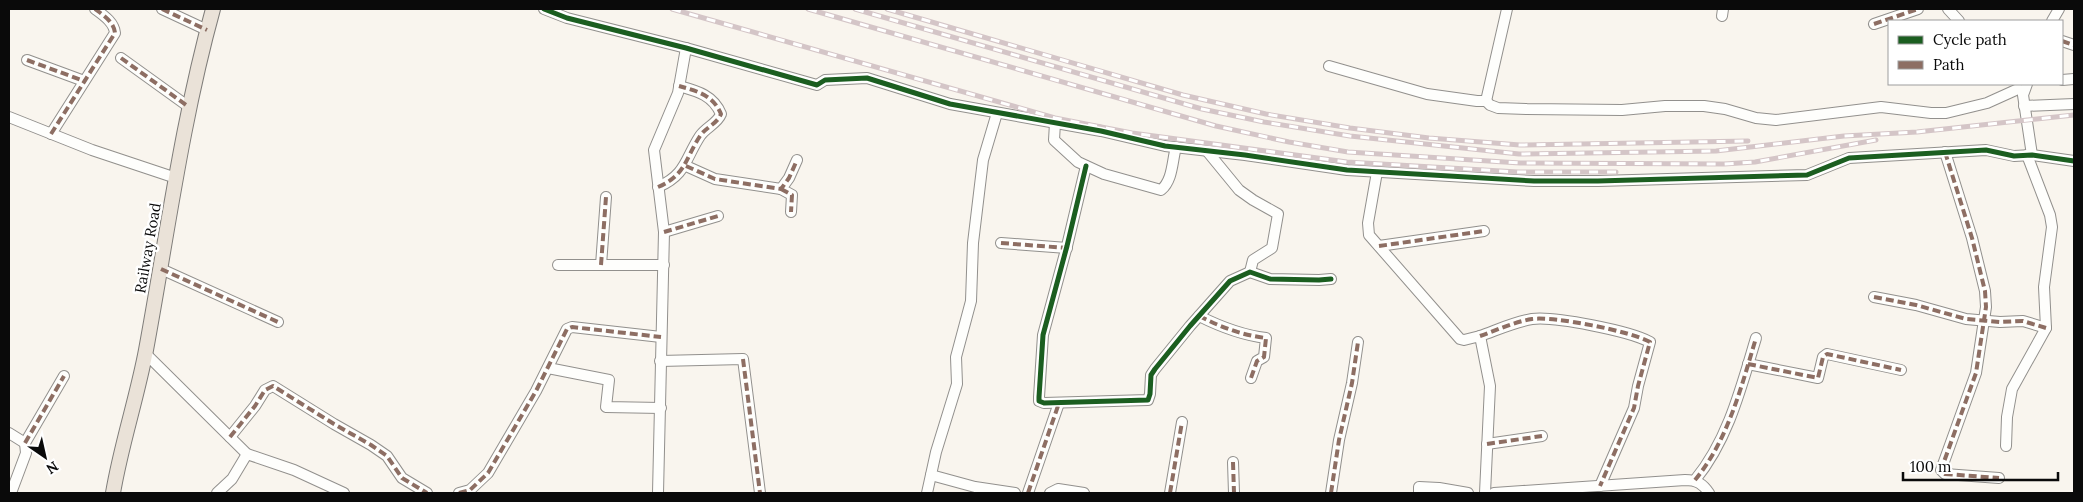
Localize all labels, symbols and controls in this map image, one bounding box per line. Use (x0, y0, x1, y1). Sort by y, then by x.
legend (1888, 20, 2063, 85)
text: Cycle path (1933, 30, 2007, 49)
text: Path (1933, 55, 1964, 74)
street label: Railway Road (130, 201, 165, 295)
north arrow (20, 432, 70, 482)
scale bar (1903, 450, 2058, 482)
text: N (43, 457, 62, 478)
text: 100 m (1910, 457, 1951, 476)

